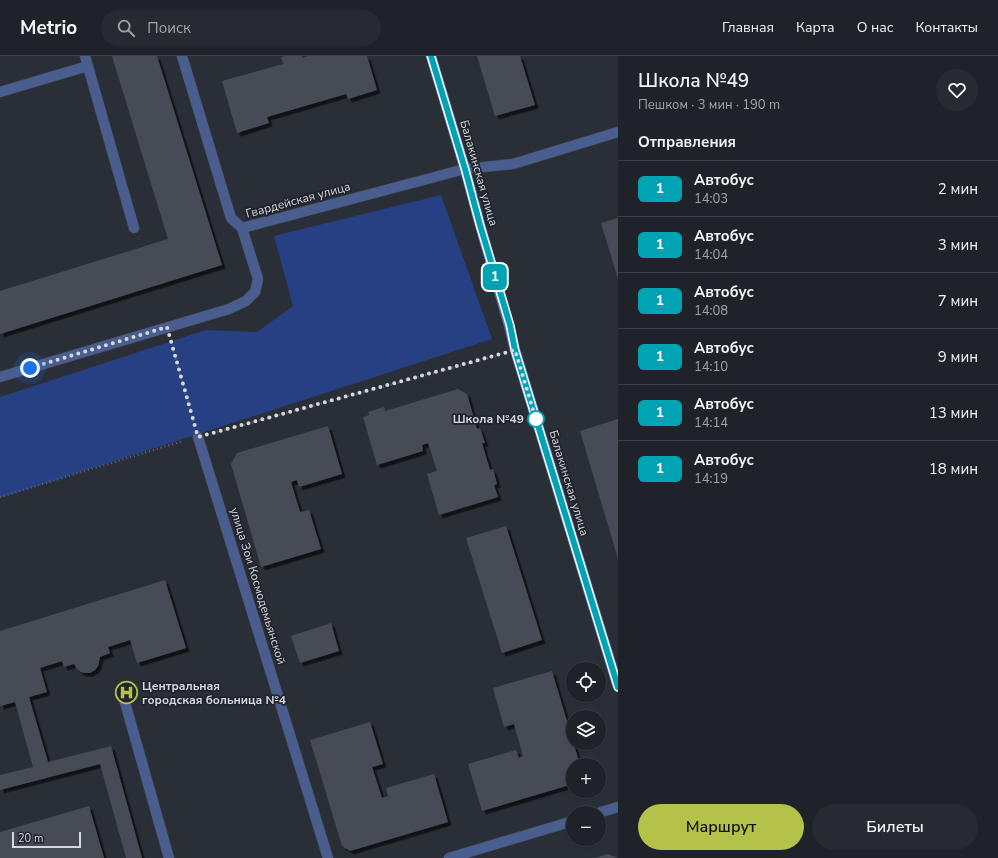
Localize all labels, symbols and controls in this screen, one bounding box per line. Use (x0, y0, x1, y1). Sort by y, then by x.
search box (101, 10, 381, 46)
text: Metrio (20, 15, 77, 41)
icon: search (115, 17, 137, 39)
text: Поиск (147, 18, 191, 38)
text: Главная (722, 18, 774, 37)
text: Карта (796, 18, 835, 37)
text: О нас (857, 18, 893, 37)
text: Контакты (915, 18, 978, 37)
text: Школа №49 (638, 68, 749, 94)
button: heart (936, 69, 978, 111)
text: Пешком · 3 мин · 190 m (638, 96, 780, 114)
street label: Балакинская улица (456, 118, 502, 228)
text: Отправления (638, 132, 736, 152)
text: Автобус (694, 170, 754, 190)
street label: Гвардейская улица (244, 178, 352, 222)
text: 1 (656, 179, 664, 198)
text: 2 мин (938, 179, 978, 199)
text: 14:03 (694, 190, 728, 208)
text: Автобус (694, 226, 754, 246)
text: 1 (656, 235, 664, 254)
text: 3 мин (938, 235, 978, 255)
text: 14:04 (694, 246, 728, 264)
line badge: 1 (482, 264, 508, 290)
text: 1 (491, 267, 499, 286)
text: Автобус (694, 282, 754, 302)
text: 1 (656, 291, 664, 310)
text: 7 мин (938, 291, 978, 311)
text: 14:08 (694, 302, 728, 320)
text: Автобус (694, 338, 754, 358)
text: 1 (656, 347, 664, 366)
text: 9 мин (938, 347, 978, 367)
your location (20, 358, 40, 378)
text: 14:10 (694, 358, 728, 376)
text: Автобус (694, 394, 754, 414)
text: 1 (656, 403, 664, 422)
text: 13 мин (929, 403, 978, 423)
marker: Школа №49 (527, 410, 545, 428)
place label: Школа №49 (453, 411, 524, 427)
text: 14:14 (694, 414, 728, 432)
street label: Балакинская улица (545, 428, 593, 538)
text: Автобус (694, 450, 754, 470)
text: 1 (656, 459, 664, 478)
text: 18 мин (929, 459, 978, 479)
text: 14:19 (694, 470, 728, 488)
street label: улица Зои Космодемьянской (226, 506, 290, 666)
map controls (566, 662, 606, 846)
button: locate (566, 662, 606, 702)
place label: Центральная городская больница №4 (142, 678, 286, 708)
hospital icon: Центральная городская больница №4 (113, 680, 139, 706)
button: layers (566, 710, 606, 750)
button: + (566, 758, 606, 798)
button: Маршрут (638, 804, 804, 850)
button: Билеты (812, 804, 978, 850)
button: − (566, 806, 606, 846)
scale bar (12, 830, 81, 849)
text: 20 m (18, 831, 43, 846)

